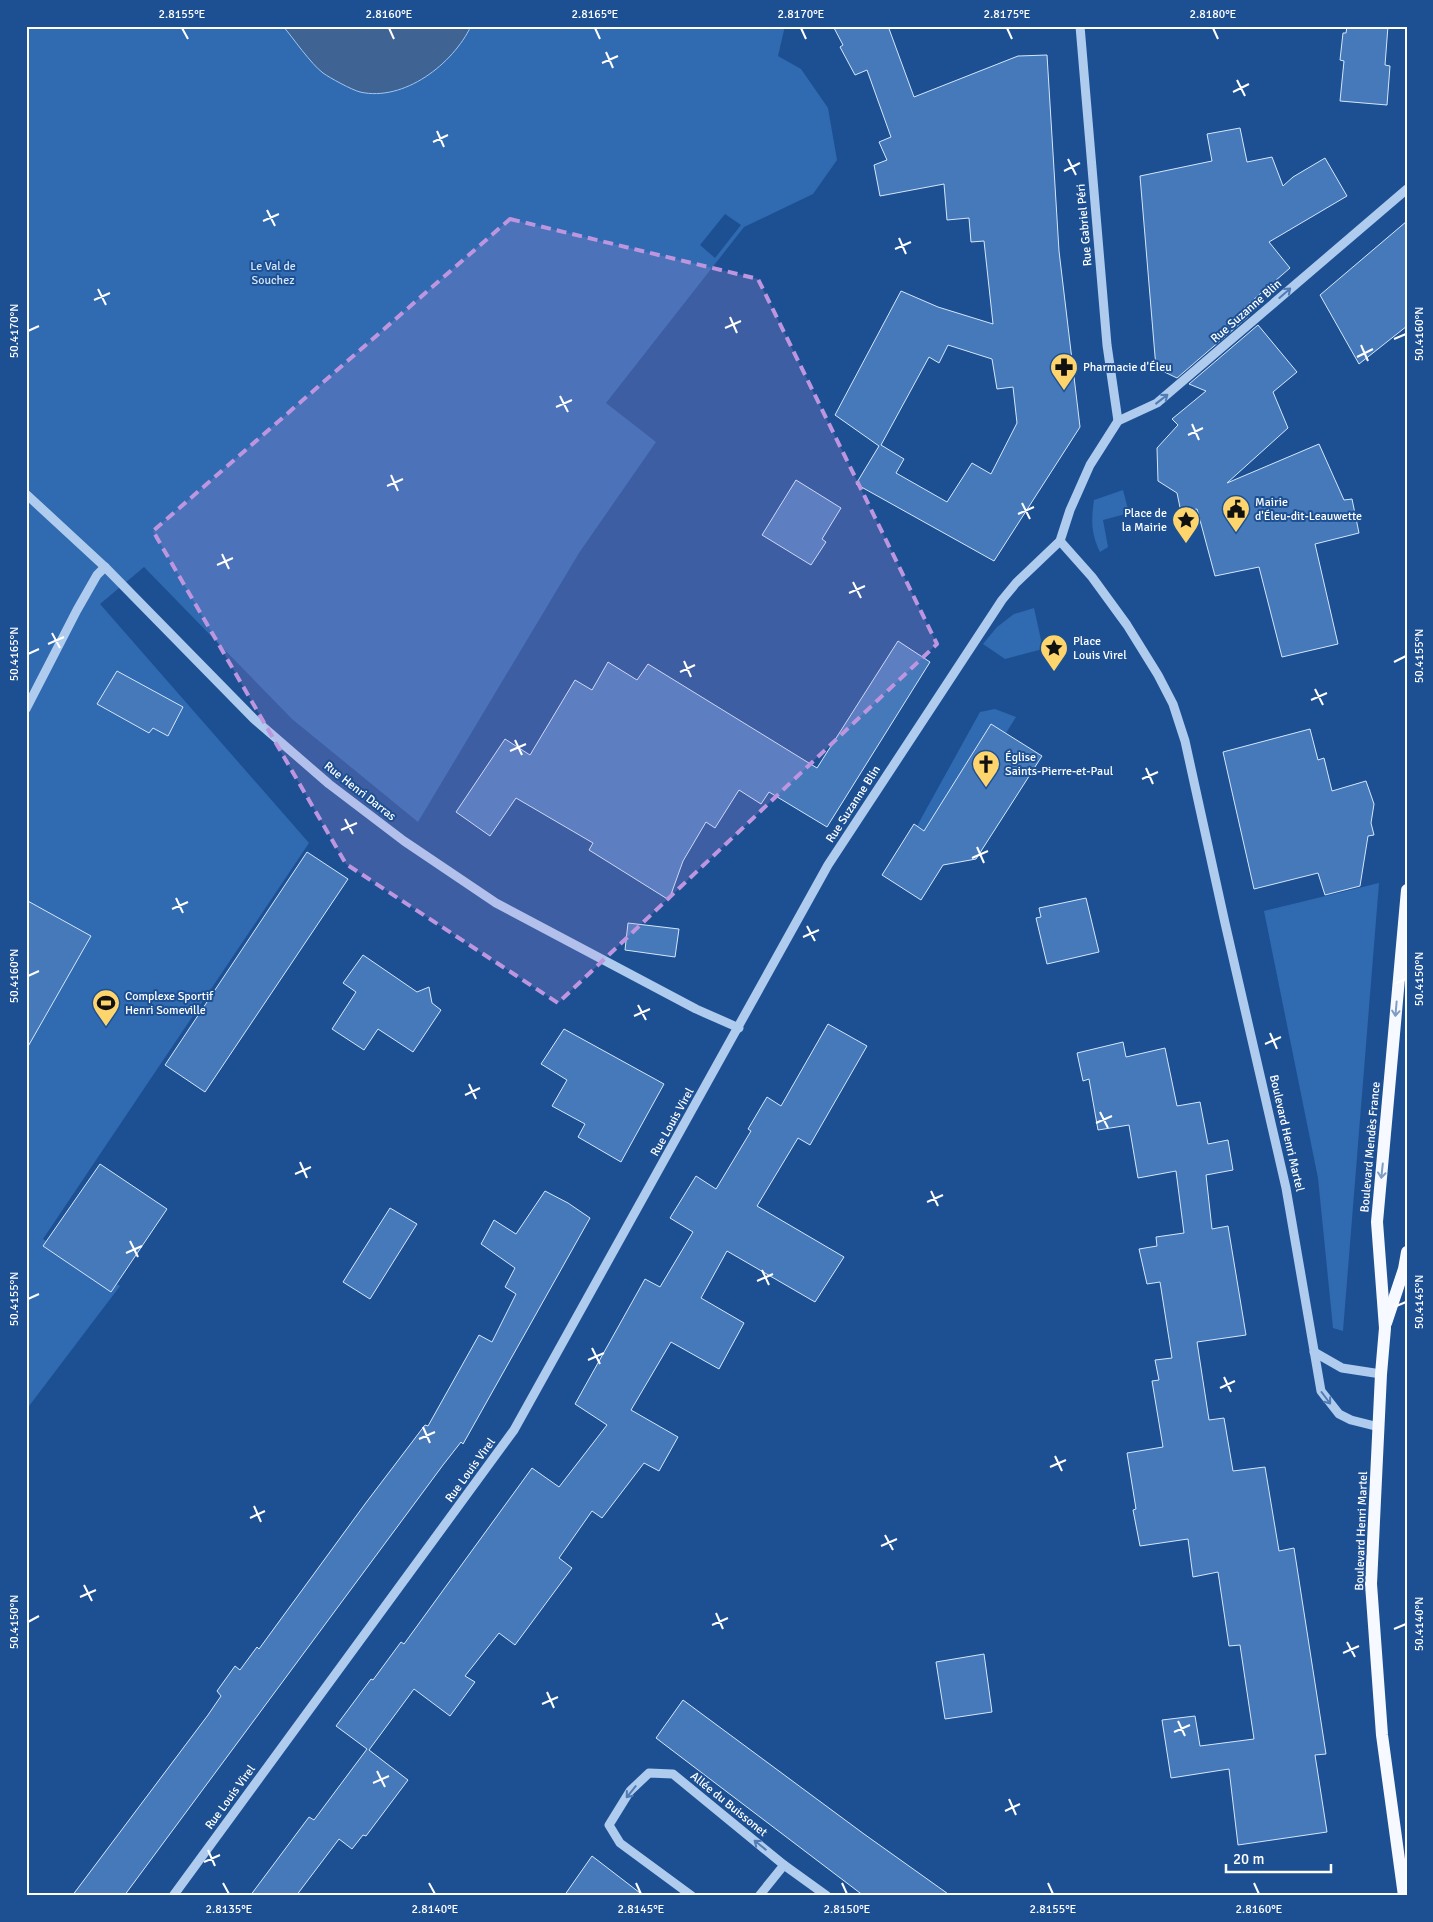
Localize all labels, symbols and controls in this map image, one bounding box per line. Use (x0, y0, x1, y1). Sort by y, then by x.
text: 2.8155°E (159, 7, 206, 22)
text: 2.8160°E (366, 7, 413, 22)
text: 2.8165°E (572, 7, 619, 22)
text: 2.8170°E (778, 7, 825, 22)
text: 2.8175°E (984, 7, 1031, 22)
text: 2.8180°E (1190, 7, 1237, 22)
street label: Rue Gabriel Péri (1073, 183, 1096, 267)
park label: Le Val de Souchez (250, 259, 296, 288)
street label: Rue Suzanne Blin (1208, 277, 1285, 346)
one-way arrow (1279, 288, 1292, 299)
text: 50.4170°N (7, 304, 22, 358)
text: 50.4160°N (1412, 307, 1427, 361)
pharmacy icon: Pharmacie d'Éleu (1049, 352, 1079, 391)
place label: Pharmacie d'Éleu (1083, 360, 1172, 375)
one-way arrow (1155, 393, 1168, 404)
public building icon: Mairie d'Éleu-dit-Leauwette (1221, 494, 1251, 533)
place label: Mairie d'Éleu-dit-Leauwette (1255, 495, 1362, 524)
place icon: Place de la Mairie (1171, 505, 1201, 544)
place label: Place de la Mairie (1122, 506, 1167, 535)
text: 50.4165°N (7, 627, 22, 681)
text: 50.4155°N (1412, 629, 1427, 683)
place icon: Place Louis Virel (1039, 633, 1069, 672)
place label: Place Louis Virel (1073, 634, 1127, 663)
church icon: Église Saints-Pierre-et-Paul (971, 749, 1001, 788)
place label: Église Saints-Pierre-et-Paul (1005, 750, 1114, 779)
street label: Rue Henri Darras (321, 759, 399, 824)
street label: Rue Suzanne Blin (823, 763, 884, 846)
text: 50.4160°N (7, 949, 22, 1003)
text: 50.4150°N (1412, 952, 1427, 1006)
sports icon: Complexe Sportif Henri Someville (91, 988, 121, 1027)
place label: Complexe Sportif Henri Someville (125, 989, 214, 1018)
one-way arrow (1392, 1000, 1401, 1016)
street label: Boulevard Henri Martel (1266, 1073, 1307, 1193)
street label: Boulevard Mendès France (1357, 1081, 1384, 1213)
street label: Rue Louis Virel (647, 1085, 698, 1159)
one-way arrow (1377, 1162, 1387, 1178)
text: 50.4155°N (7, 1272, 22, 1326)
text: 50.4145°N (1412, 1275, 1427, 1329)
one-way arrow (1321, 1391, 1332, 1404)
street label: Rue Louis Virel (442, 1435, 499, 1505)
street label: Boulevard Henri Martel (1352, 1471, 1371, 1591)
text: 50.4150°N (7, 1595, 22, 1649)
text: 50.4140°N (1412, 1597, 1427, 1651)
street label: Rue Louis Virel (202, 1762, 259, 1832)
street label: Allée du Buissonet (687, 1769, 770, 1840)
one-way arrow (625, 1785, 636, 1798)
one-way arrow (754, 1839, 767, 1850)
scale bar (1226, 1842, 1330, 1874)
text: 20 m (1233, 1850, 1264, 1868)
text: 2.8135°E (206, 1902, 253, 1917)
text: 2.8140°E (412, 1902, 459, 1917)
text: 2.8145°E (618, 1902, 665, 1917)
text: 2.8150°E (824, 1902, 871, 1917)
text: 2.8155°E (1030, 1902, 1077, 1917)
text: 2.8160°E (1236, 1902, 1283, 1917)

